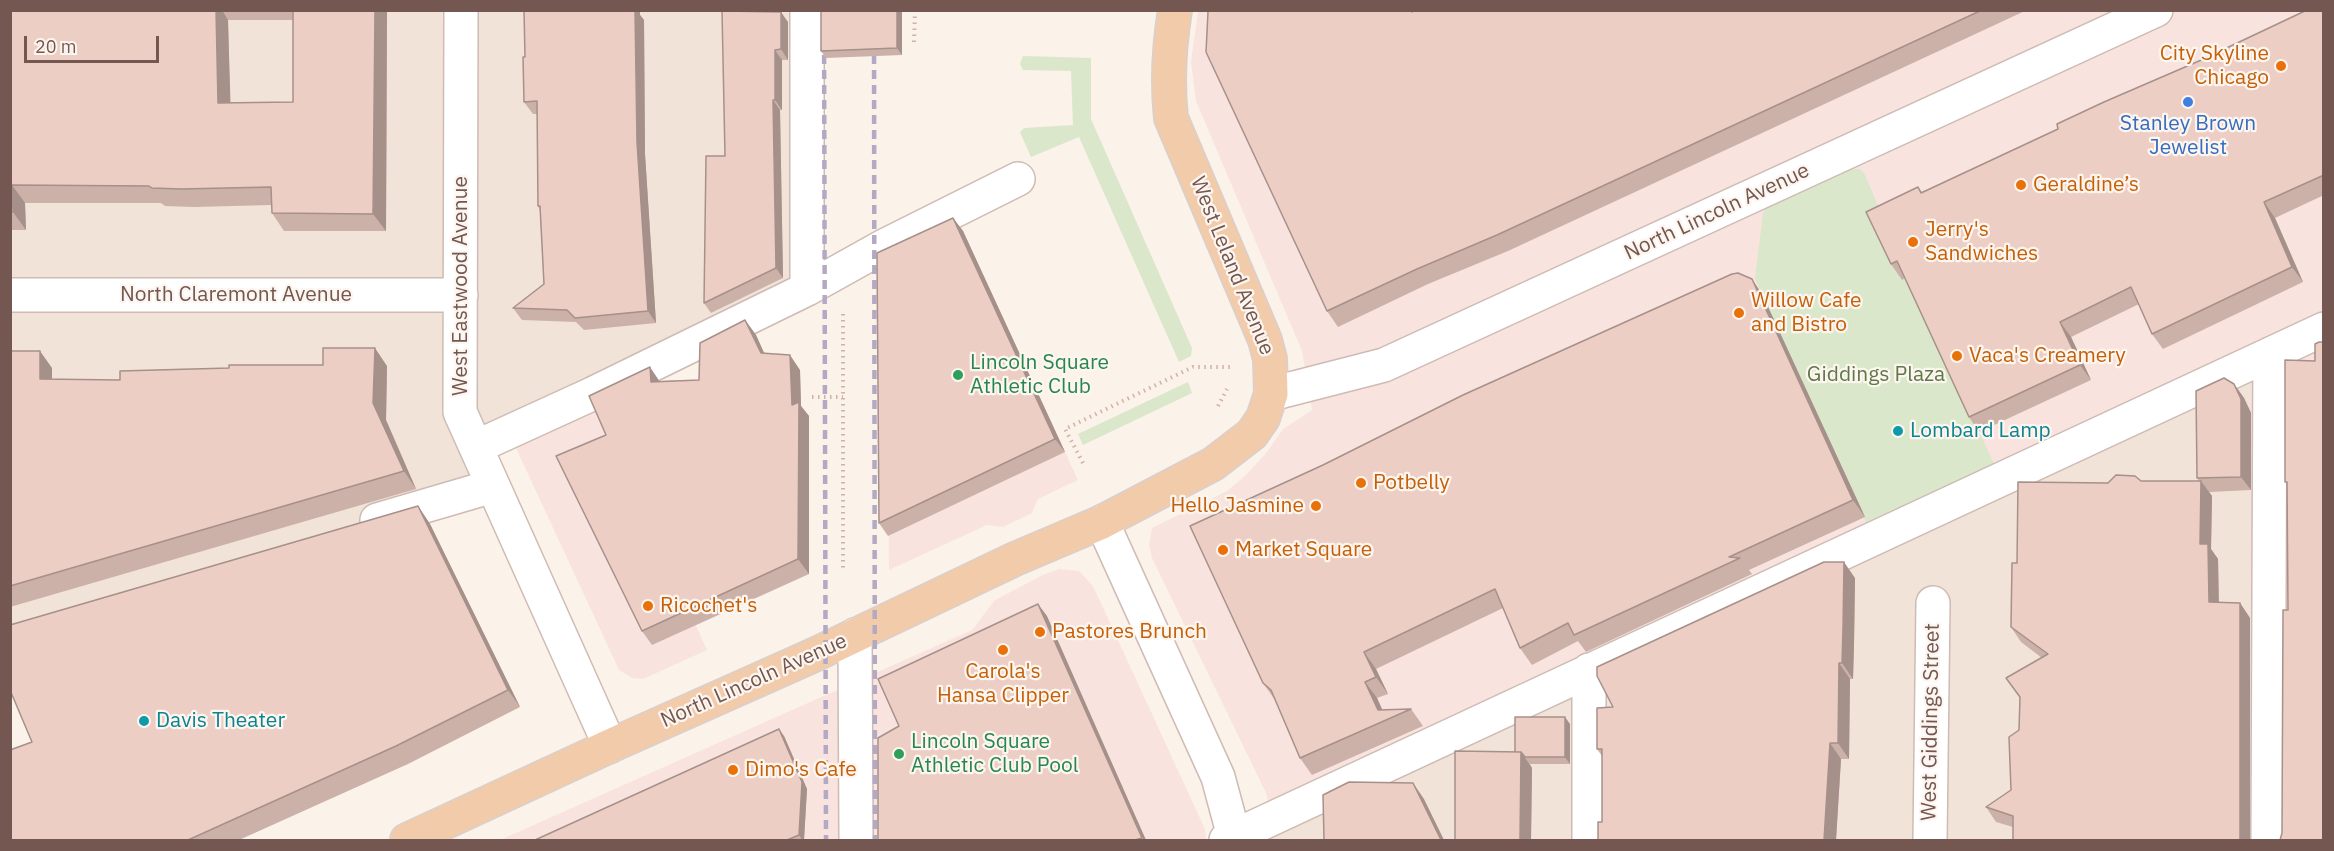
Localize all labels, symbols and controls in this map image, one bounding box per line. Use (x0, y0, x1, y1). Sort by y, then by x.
scale bar (27, 24, 162, 62)
text: 20 m (35, 35, 77, 58)
place label: City Skyline Chicago (2160, 41, 2269, 91)
marker: City Skyline Chicago (2274, 59, 2288, 73)
marker: Stanley Brown Jewelist (2181, 95, 2195, 109)
place label: Stanley Brown Jewelist (2120, 111, 2256, 161)
street label: North Lincoln Avenue (1620, 158, 1814, 266)
place label: Geraldine’s (2033, 172, 2139, 198)
street label: West Leland Avenue (1185, 173, 1279, 359)
street label: West Eastwood Avenue (448, 176, 474, 396)
marker: Geraldine’s (2014, 178, 2028, 192)
place label: Jerry's Sandwiches (1925, 217, 2038, 267)
marker: Jerry's Sandwiches (1906, 235, 1920, 249)
street label: North Claremont Avenue (120, 282, 352, 308)
place label: Willow Cafe and Bistro (1751, 288, 1862, 338)
marker: Willow Cafe and Bistro (1732, 306, 1746, 320)
place label: Vaca's Creamery (1969, 343, 2126, 369)
marker: Vaca's Creamery (1950, 349, 1964, 363)
place label: Lincoln Square Athletic Club (970, 350, 1109, 400)
park label: Giddings Plaza (1807, 362, 1945, 388)
marker: Lincoln Square Athletic Club (951, 368, 965, 382)
place label: Lombard Lamp (1910, 418, 2051, 444)
marker: Lombard Lamp (1891, 424, 1905, 438)
place label: Potbelly (1373, 470, 1450, 496)
marker: Potbelly (1354, 476, 1368, 490)
place label: Hello Jasmine (1170, 493, 1304, 519)
marker: Hello Jasmine (1309, 499, 1323, 513)
place label: Market Square (1235, 537, 1372, 563)
marker: Market Square (1216, 543, 1230, 557)
place label: Ricochet's (660, 593, 758, 619)
marker: Ricochet's (641, 599, 655, 613)
place label: Pastores Brunch (1052, 619, 1207, 645)
street label: West Giddings Street (1917, 623, 1945, 821)
marker: Pastores Brunch (1033, 625, 1047, 639)
street label: North Lincoln Avenue (657, 629, 851, 733)
marker: Carola's Hansa Clipper (996, 643, 1010, 657)
place label: Carola's Hansa Clipper (937, 659, 1069, 709)
place label: Davis Theater (156, 708, 285, 734)
marker: Davis Theater (137, 714, 151, 728)
place label: Lincoln Square Athletic Club Pool (911, 729, 1078, 779)
marker: Lincoln Square Athletic Club Pool (892, 747, 906, 761)
place label: Dimo's Cafe (745, 757, 857, 783)
marker: Dimo's Cafe (726, 763, 740, 777)

